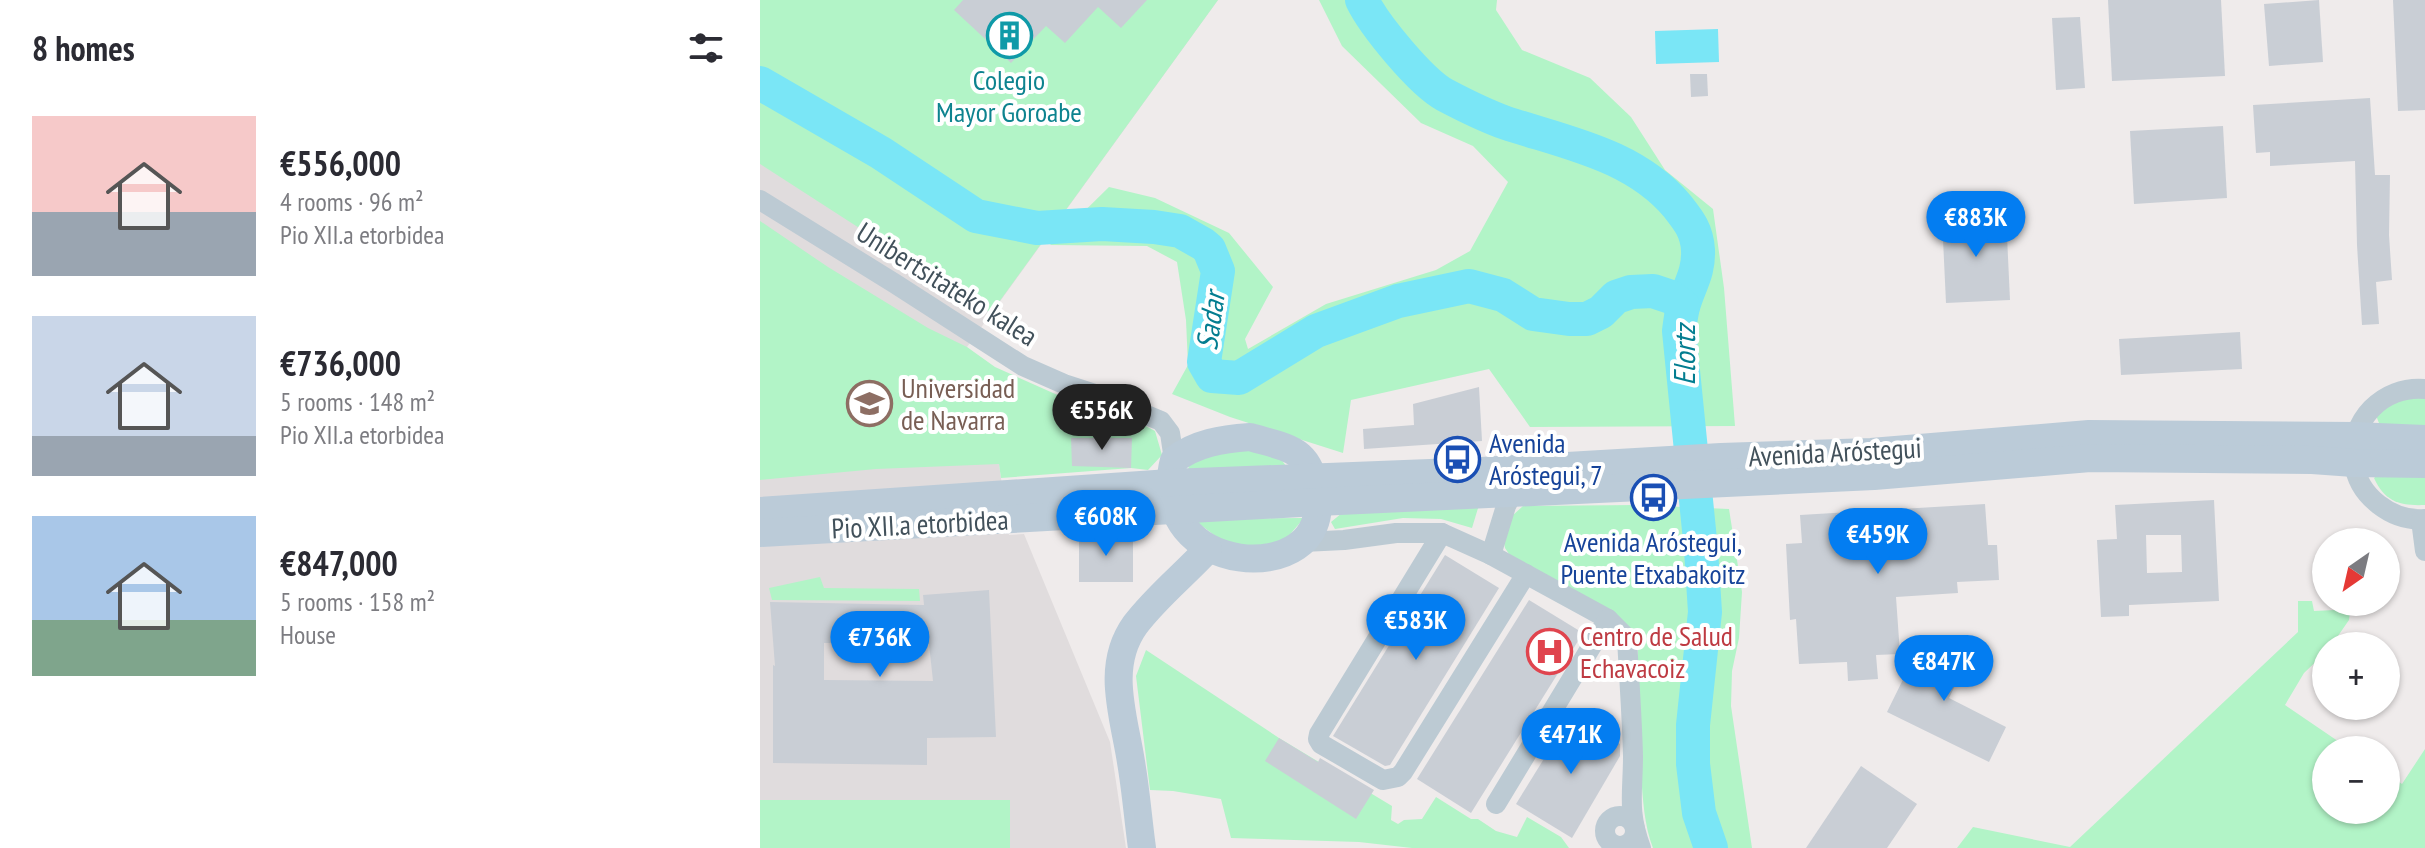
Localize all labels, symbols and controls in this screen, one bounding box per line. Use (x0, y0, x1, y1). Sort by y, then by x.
building icon: Colegio Mayor Goroabe (985, 11, 1033, 59)
text: 8 homes (32, 26, 135, 70)
icon: filters (684, 26, 728, 70)
place label: Colegio Mayor Goroabe (936, 61, 1082, 130)
text: €556,000 (280, 141, 401, 185)
icon: home (96, 148, 192, 244)
text: 4 rooms · 96 m² (280, 185, 424, 218)
pin: €883K (1920, 191, 2032, 259)
text: €883K (1944, 200, 2008, 233)
street label: Unibertsitateko kalea (850, 213, 1044, 354)
text: Pio XII.a etorbidea (280, 218, 445, 251)
water label: Sadar (1186, 286, 1233, 352)
water label: Elortz (1664, 321, 1703, 385)
text: €736,000 (280, 341, 401, 385)
icon: home (96, 348, 192, 444)
place label: Universidad de Navarra (901, 369, 1015, 438)
school or university icon: Universidad de Navarra (846, 380, 894, 428)
pin: €556K (1046, 384, 1158, 452)
text: 5 rooms · 148 m² (280, 385, 435, 418)
text: €556K (1070, 393, 1134, 426)
text: Pio XII.a etorbidea (280, 418, 445, 451)
place label: Avenida Aróstegui, 7 (1489, 424, 1603, 493)
street label: Avenida Aróstegui (1747, 428, 1922, 475)
bus stop icon: Avenida Aróstegui, 7 (1434, 435, 1482, 483)
bus stop icon: Avenida Aróstegui, Puente Etxabakoitz (1629, 474, 1677, 522)
pin: €608K (1050, 490, 1162, 558)
text: €608K (1074, 499, 1138, 532)
street label: Pio XII.a etorbidea (831, 500, 1009, 547)
pin: €459K (1822, 508, 1934, 576)
text: €459K (1846, 517, 1910, 550)
place label: Avenida Aróstegui, Puente Etxabakoitz (1561, 523, 1745, 592)
north arrow (2312, 528, 2400, 616)
map controls (2312, 528, 2400, 824)
text: €847,000 (280, 541, 398, 585)
icon: home (96, 548, 192, 644)
text: 5 rooms · 158 m² (280, 585, 435, 618)
pin: €583K (1360, 594, 1472, 662)
text: €583K (1384, 603, 1448, 636)
pin: €736K (824, 611, 936, 679)
place label: Centro de Salud Echavacoiz (1580, 617, 1733, 686)
text: House (280, 618, 336, 651)
text: €736K (848, 620, 912, 653)
hospital icon: Centro de Salud Echavacoiz (1525, 628, 1573, 676)
button: + (2312, 632, 2400, 720)
pin: €847K (1888, 635, 2000, 703)
text: €847K (1912, 644, 1976, 677)
pin: €471K (1515, 708, 1627, 776)
text: €471K (1539, 717, 1603, 750)
button: − (2312, 736, 2400, 824)

